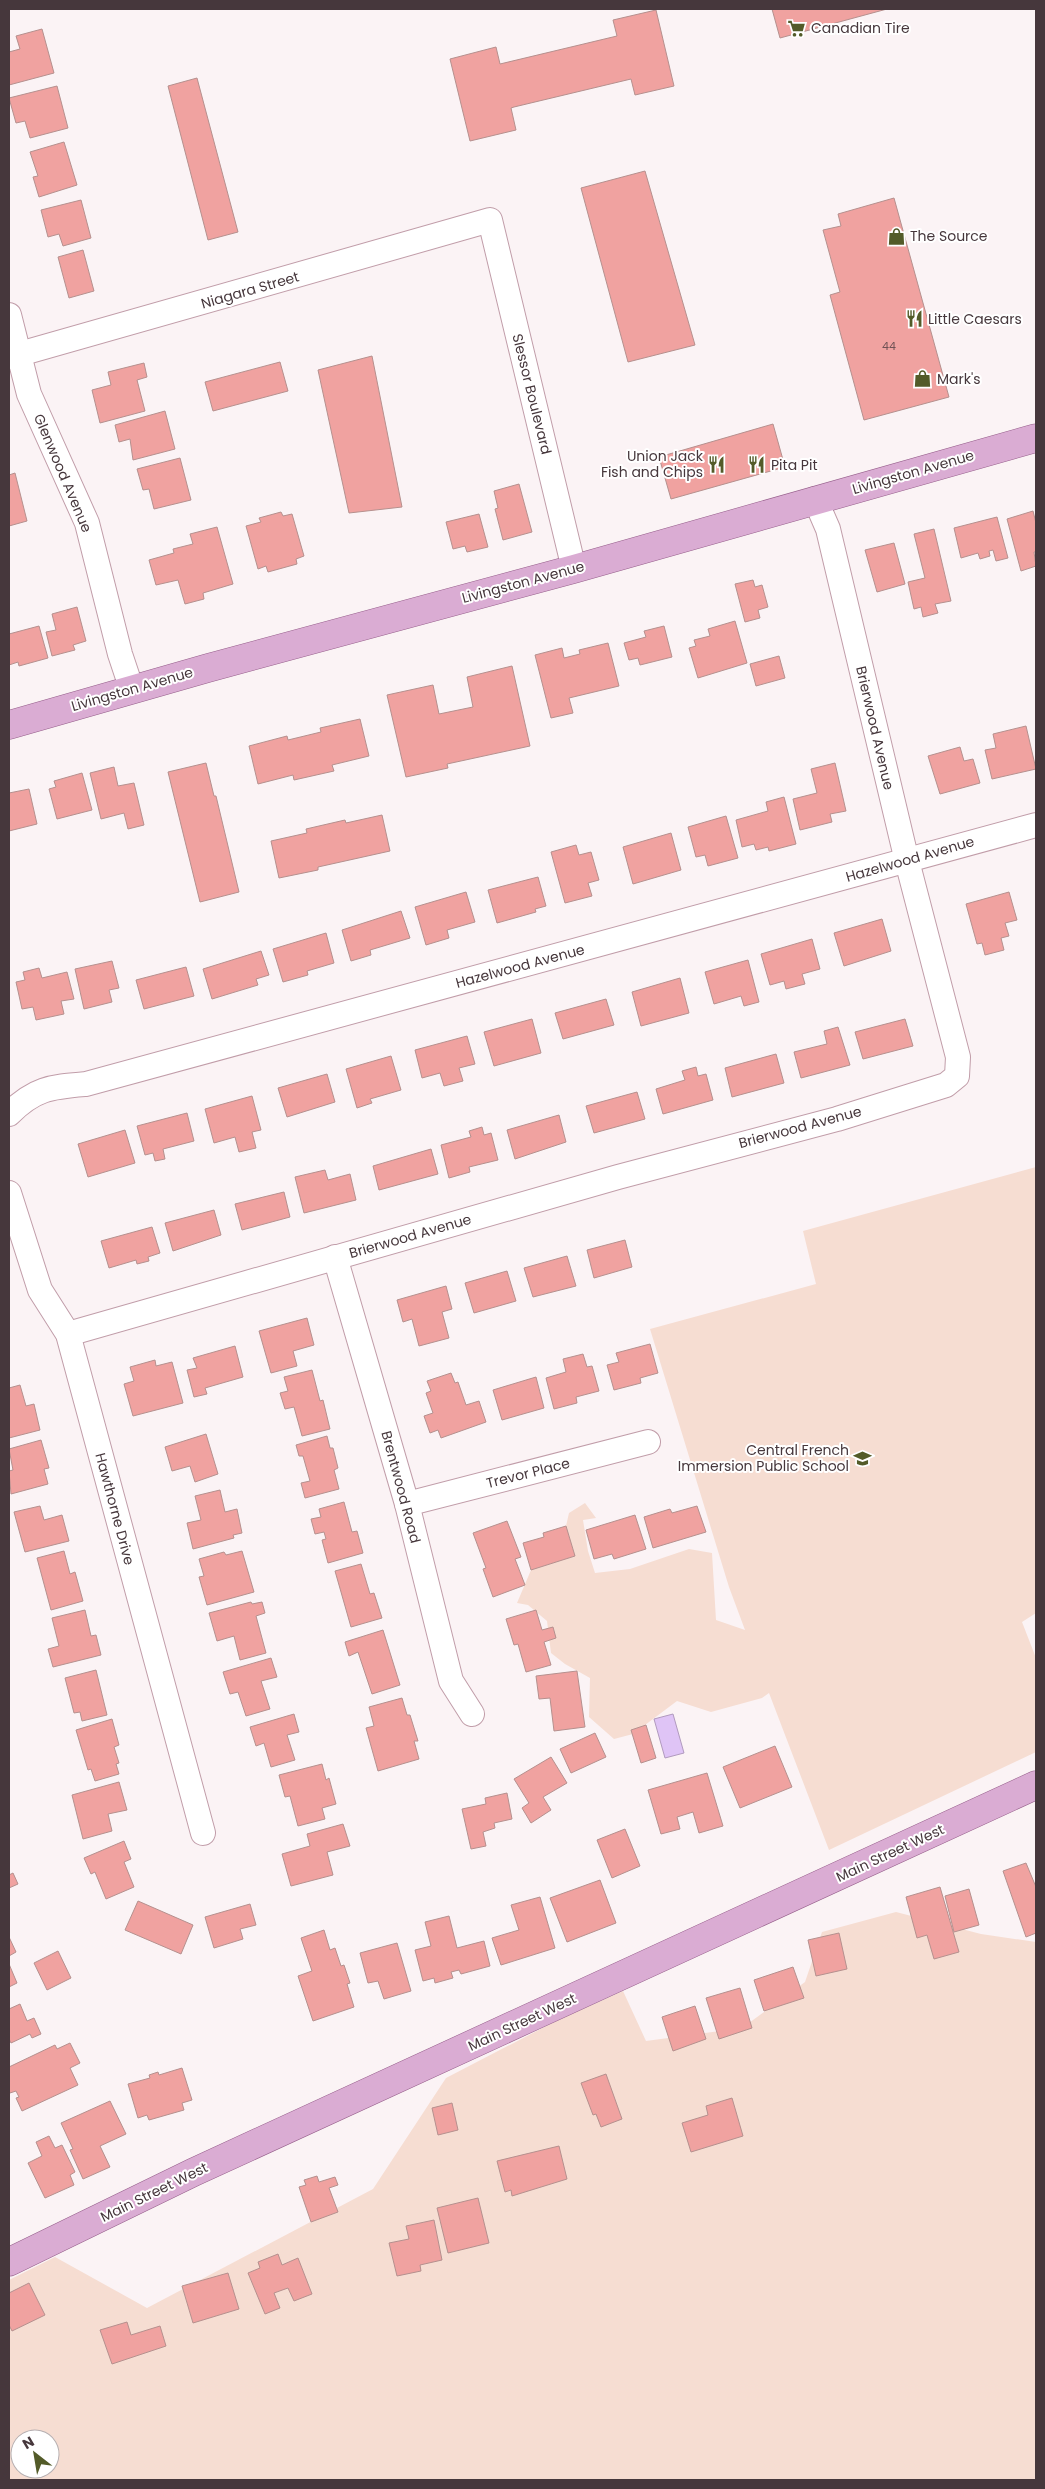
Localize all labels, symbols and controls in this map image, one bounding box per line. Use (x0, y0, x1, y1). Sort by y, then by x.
supermarket icon: Canadian Tire (787, 18, 807, 38)
place label: Canadian Tire (811, 18, 910, 38)
shop icon: The Source (886, 226, 906, 246)
place label: The Source (910, 226, 988, 246)
street label: Niagara Street (199, 266, 301, 314)
restaurant icon: Little Caesars (904, 309, 924, 329)
place label: Little Caesars (928, 309, 1022, 329)
street label: Slessor Boulevard (507, 332, 557, 456)
house number: 44 (882, 338, 896, 354)
shop icon: Mark's (913, 369, 933, 389)
place label: Mark's (937, 369, 980, 389)
street label: Glenwood Avenue (29, 411, 97, 536)
street label: Livingston Avenue (850, 445, 977, 499)
place label: Union Jack Fish and Chips (601, 446, 704, 482)
restaurant icon: Union Jack Fish and Chips (707, 454, 727, 474)
restaurant icon: Pita Pit (747, 455, 767, 475)
place label: Pita Pit (771, 455, 818, 475)
street label: Livingston Avenue (460, 556, 587, 608)
street label: Livingston Avenue (69, 662, 196, 716)
street label: Brierwood Avenue (851, 664, 899, 792)
street label: Hazelwood Avenue (843, 831, 977, 887)
street label: Hazelwood Avenue (453, 939, 587, 993)
street label: Brierwood Avenue (736, 1101, 864, 1153)
street label: Brierwood Avenue (347, 1209, 474, 1263)
street label: Brentwood Road (376, 1429, 426, 1545)
place label: Central French Immersion Public School (678, 1440, 849, 1476)
school or university icon: Central French Immersion Public School (853, 1448, 873, 1468)
street label: Hawthorne Drive (90, 1451, 140, 1568)
street label: Trevor Place (484, 1453, 572, 1493)
street label: Main Street West (833, 1819, 947, 1887)
street label: Main Street West (465, 1988, 579, 2056)
street label: Main Street West (97, 2157, 211, 2227)
north arrow (10, 2429, 60, 2479)
text: N (19, 2432, 38, 2454)

